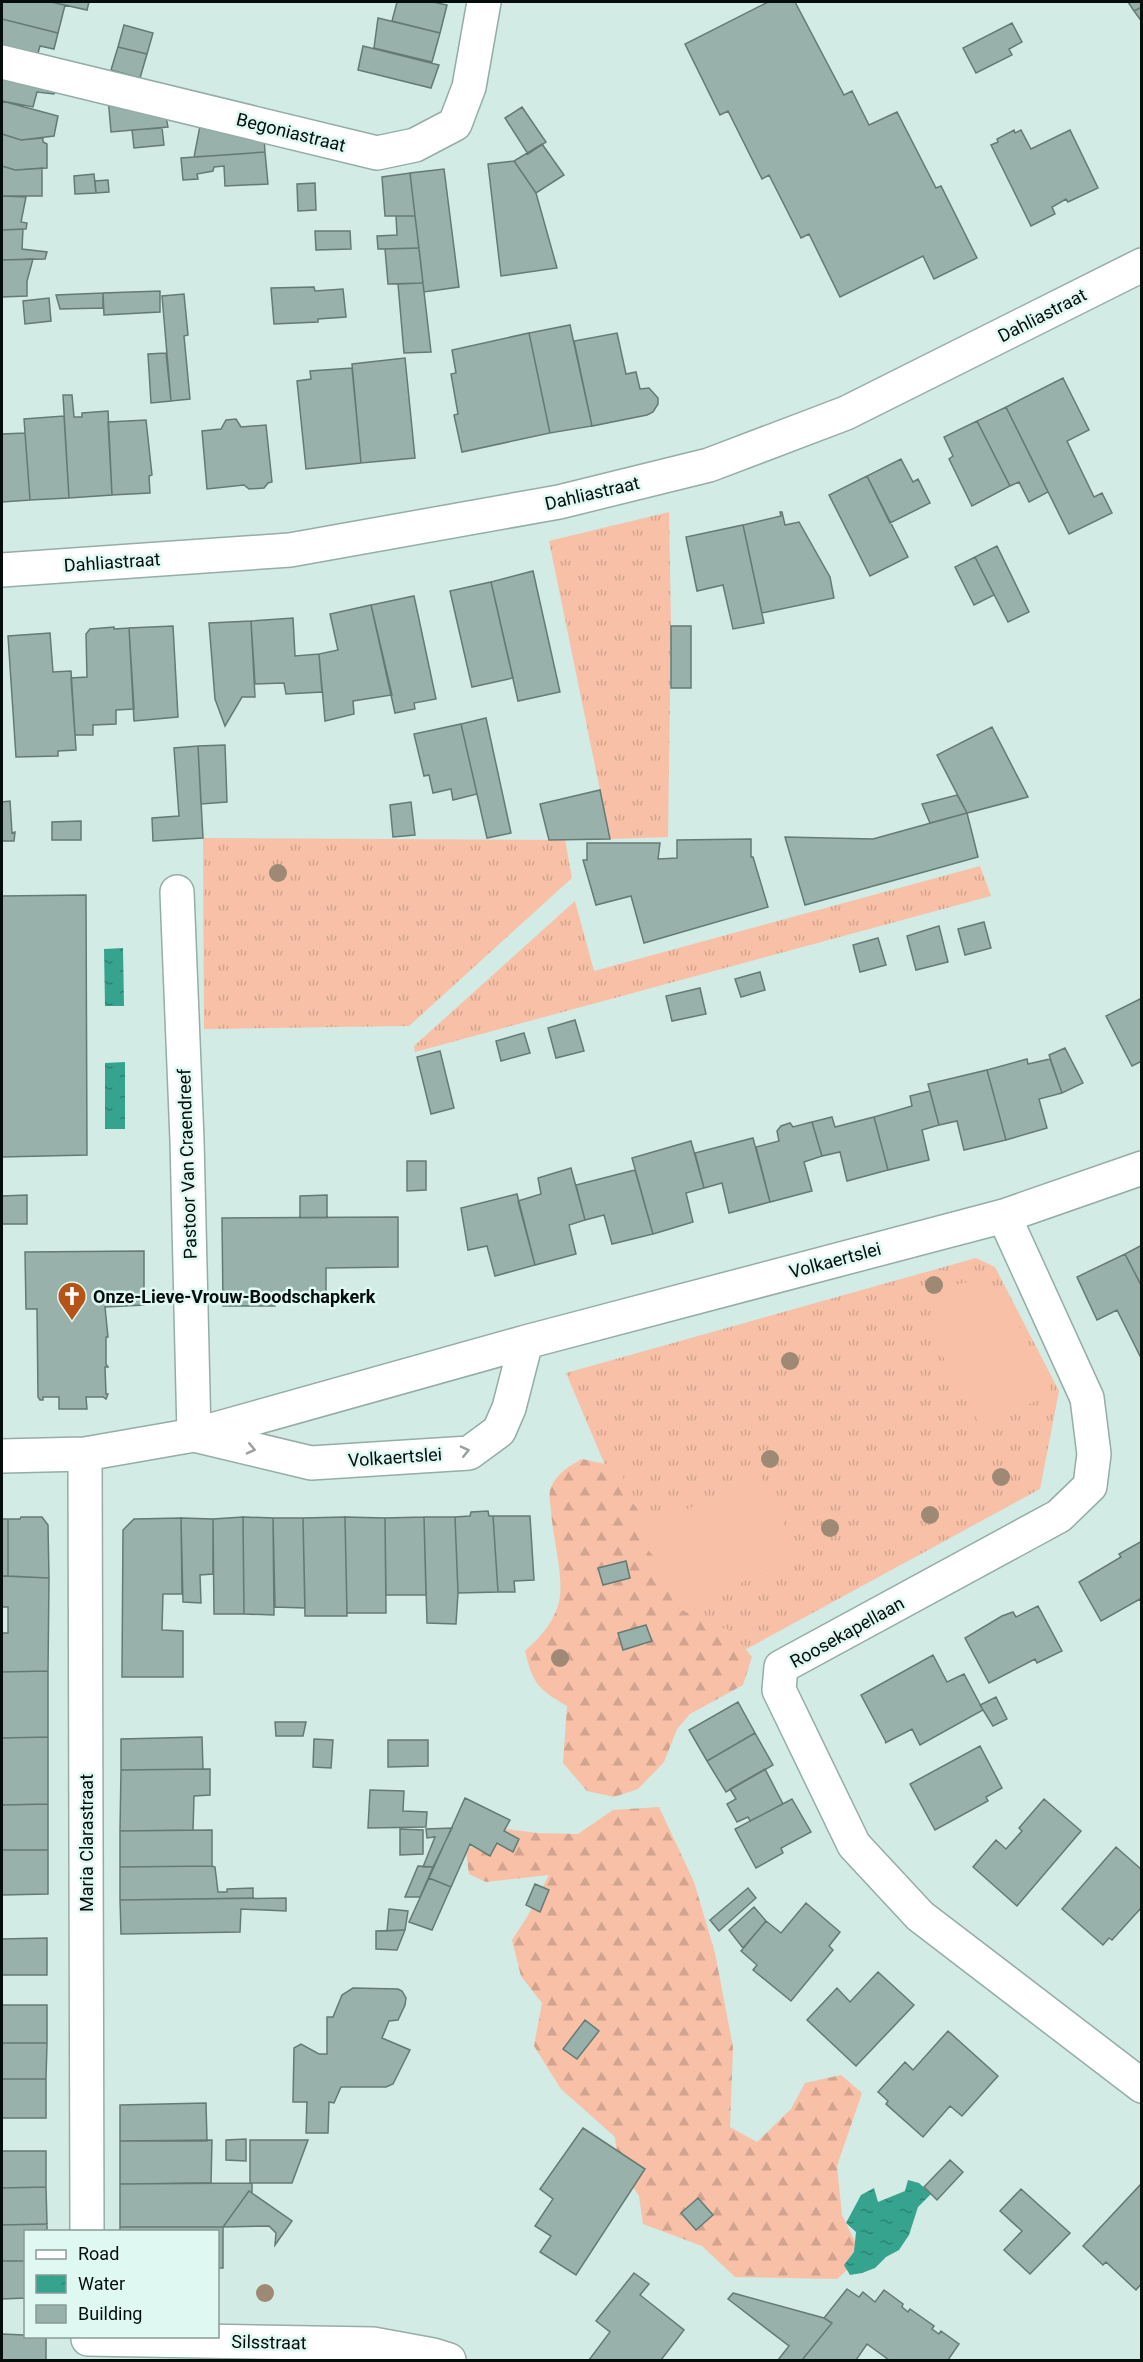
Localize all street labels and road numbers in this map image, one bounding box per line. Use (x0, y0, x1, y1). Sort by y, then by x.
street label: Begoniastraat (234, 108, 348, 156)
street label: Dahliastraat (994, 284, 1090, 346)
street label: Dahliastraat (543, 472, 641, 514)
street label: Dahliastraat (63, 548, 161, 576)
street label: Pastoor Van Craendreef (173, 1068, 201, 1260)
street label: Volkaertslei (787, 1238, 883, 1282)
street label: Volkaertslei (347, 1443, 443, 1471)
street label: Roosekapellaan (786, 1592, 908, 1672)
street label: Maria Clarastraat (76, 1774, 97, 1912)
street label: Silsstraat (231, 2331, 307, 2353)

